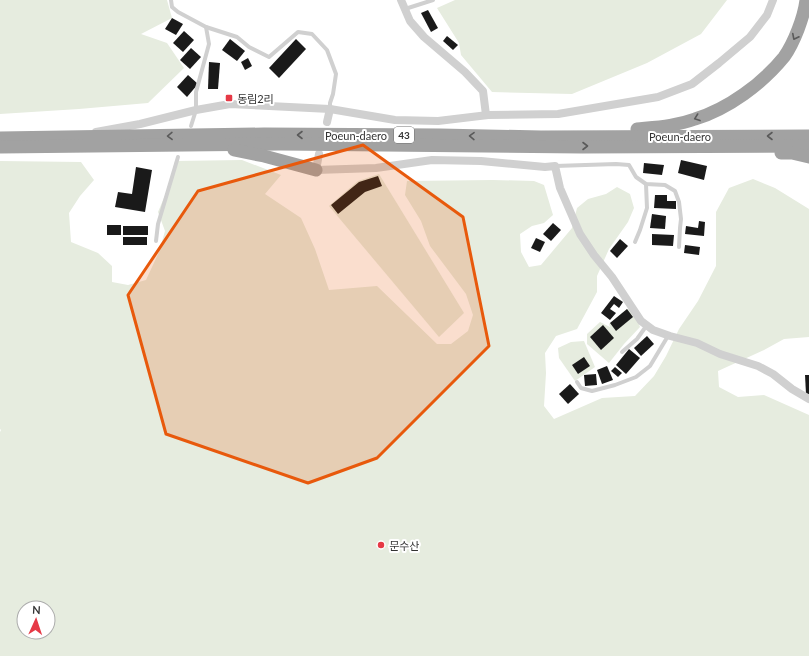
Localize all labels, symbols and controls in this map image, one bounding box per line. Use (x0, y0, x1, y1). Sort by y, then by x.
one-way arrow (792, 33, 799, 40)
place label: 동림2리 (237, 92, 274, 105)
marker: 동림2리 (224, 93, 234, 103)
one-way arrow (694, 114, 701, 122)
road number: 43 (394, 127, 414, 143)
street label: Poeun-daero (325, 129, 387, 142)
street label: Poeun-daero (649, 130, 711, 143)
one-way arrow (297, 131, 303, 139)
one-way arrow (167, 132, 173, 140)
one-way arrow (469, 132, 475, 140)
one-way arrow (767, 132, 773, 140)
one-way arrow (582, 142, 588, 150)
place label: 문수산 (389, 539, 419, 552)
marker: 문수산 (376, 540, 386, 550)
north arrow (16, 600, 56, 640)
text: N (32, 603, 41, 616)

